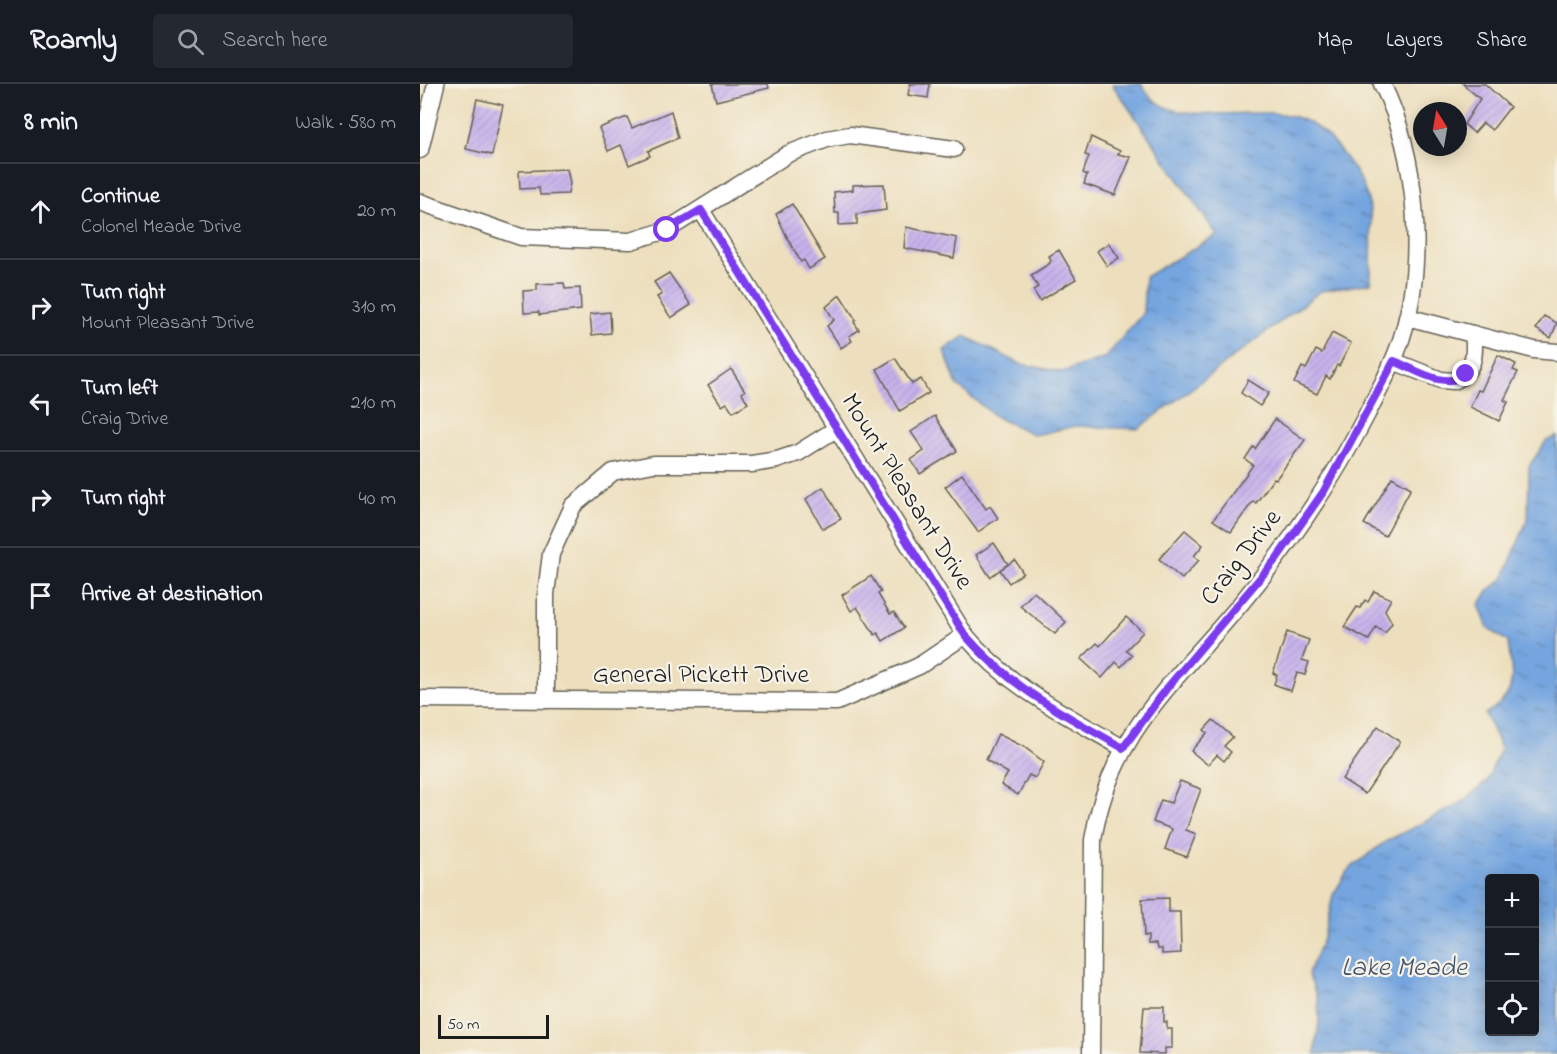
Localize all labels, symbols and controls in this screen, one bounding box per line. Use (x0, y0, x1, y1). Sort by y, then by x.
search box (153, 14, 573, 68)
text: Roamly (30, 21, 117, 62)
icon: search (174, 25, 207, 58)
text: Search here (222, 25, 328, 57)
text: Map (1317, 26, 1353, 56)
text: Layers (1386, 26, 1443, 56)
text: Share (1476, 26, 1527, 56)
north arrow (1413, 102, 1467, 156)
text: 8 min (24, 104, 78, 142)
text: Walk · 580 m (295, 109, 396, 138)
text: Continue (81, 181, 160, 213)
icon: ahead (24, 195, 57, 228)
text: 20 m (357, 197, 396, 226)
text: Colonel Meade Drive (81, 213, 242, 242)
route start (653, 216, 679, 242)
text: Turn right (81, 277, 166, 309)
icon: right (24, 291, 57, 324)
text: 310 m (352, 293, 396, 322)
text: Mount Pleasant Drive (81, 309, 254, 338)
route end (1452, 360, 1478, 386)
text: Turn left (81, 373, 158, 405)
street label: Mount Pleasant Drive (830, 386, 982, 598)
icon: left (24, 387, 57, 420)
text: 210 m (351, 389, 396, 418)
text: Craig Drive (81, 405, 168, 434)
icon: right (24, 483, 57, 516)
text: Turn right (81, 483, 166, 515)
text: 40 m (359, 485, 396, 514)
street label: Craig Drive (1192, 501, 1292, 614)
icon: arrive (24, 579, 57, 612)
text: Arrive at destination (81, 579, 263, 611)
street label: General Pickett Drive (593, 657, 810, 695)
map controls (1485, 874, 1539, 1036)
button: + (1485, 874, 1539, 928)
button: − (1485, 928, 1539, 982)
water label: Lake Meade (1341, 949, 1469, 988)
button: locate (1485, 982, 1539, 1036)
scale bar (438, 1012, 549, 1040)
text: 50 m (447, 1013, 479, 1037)

